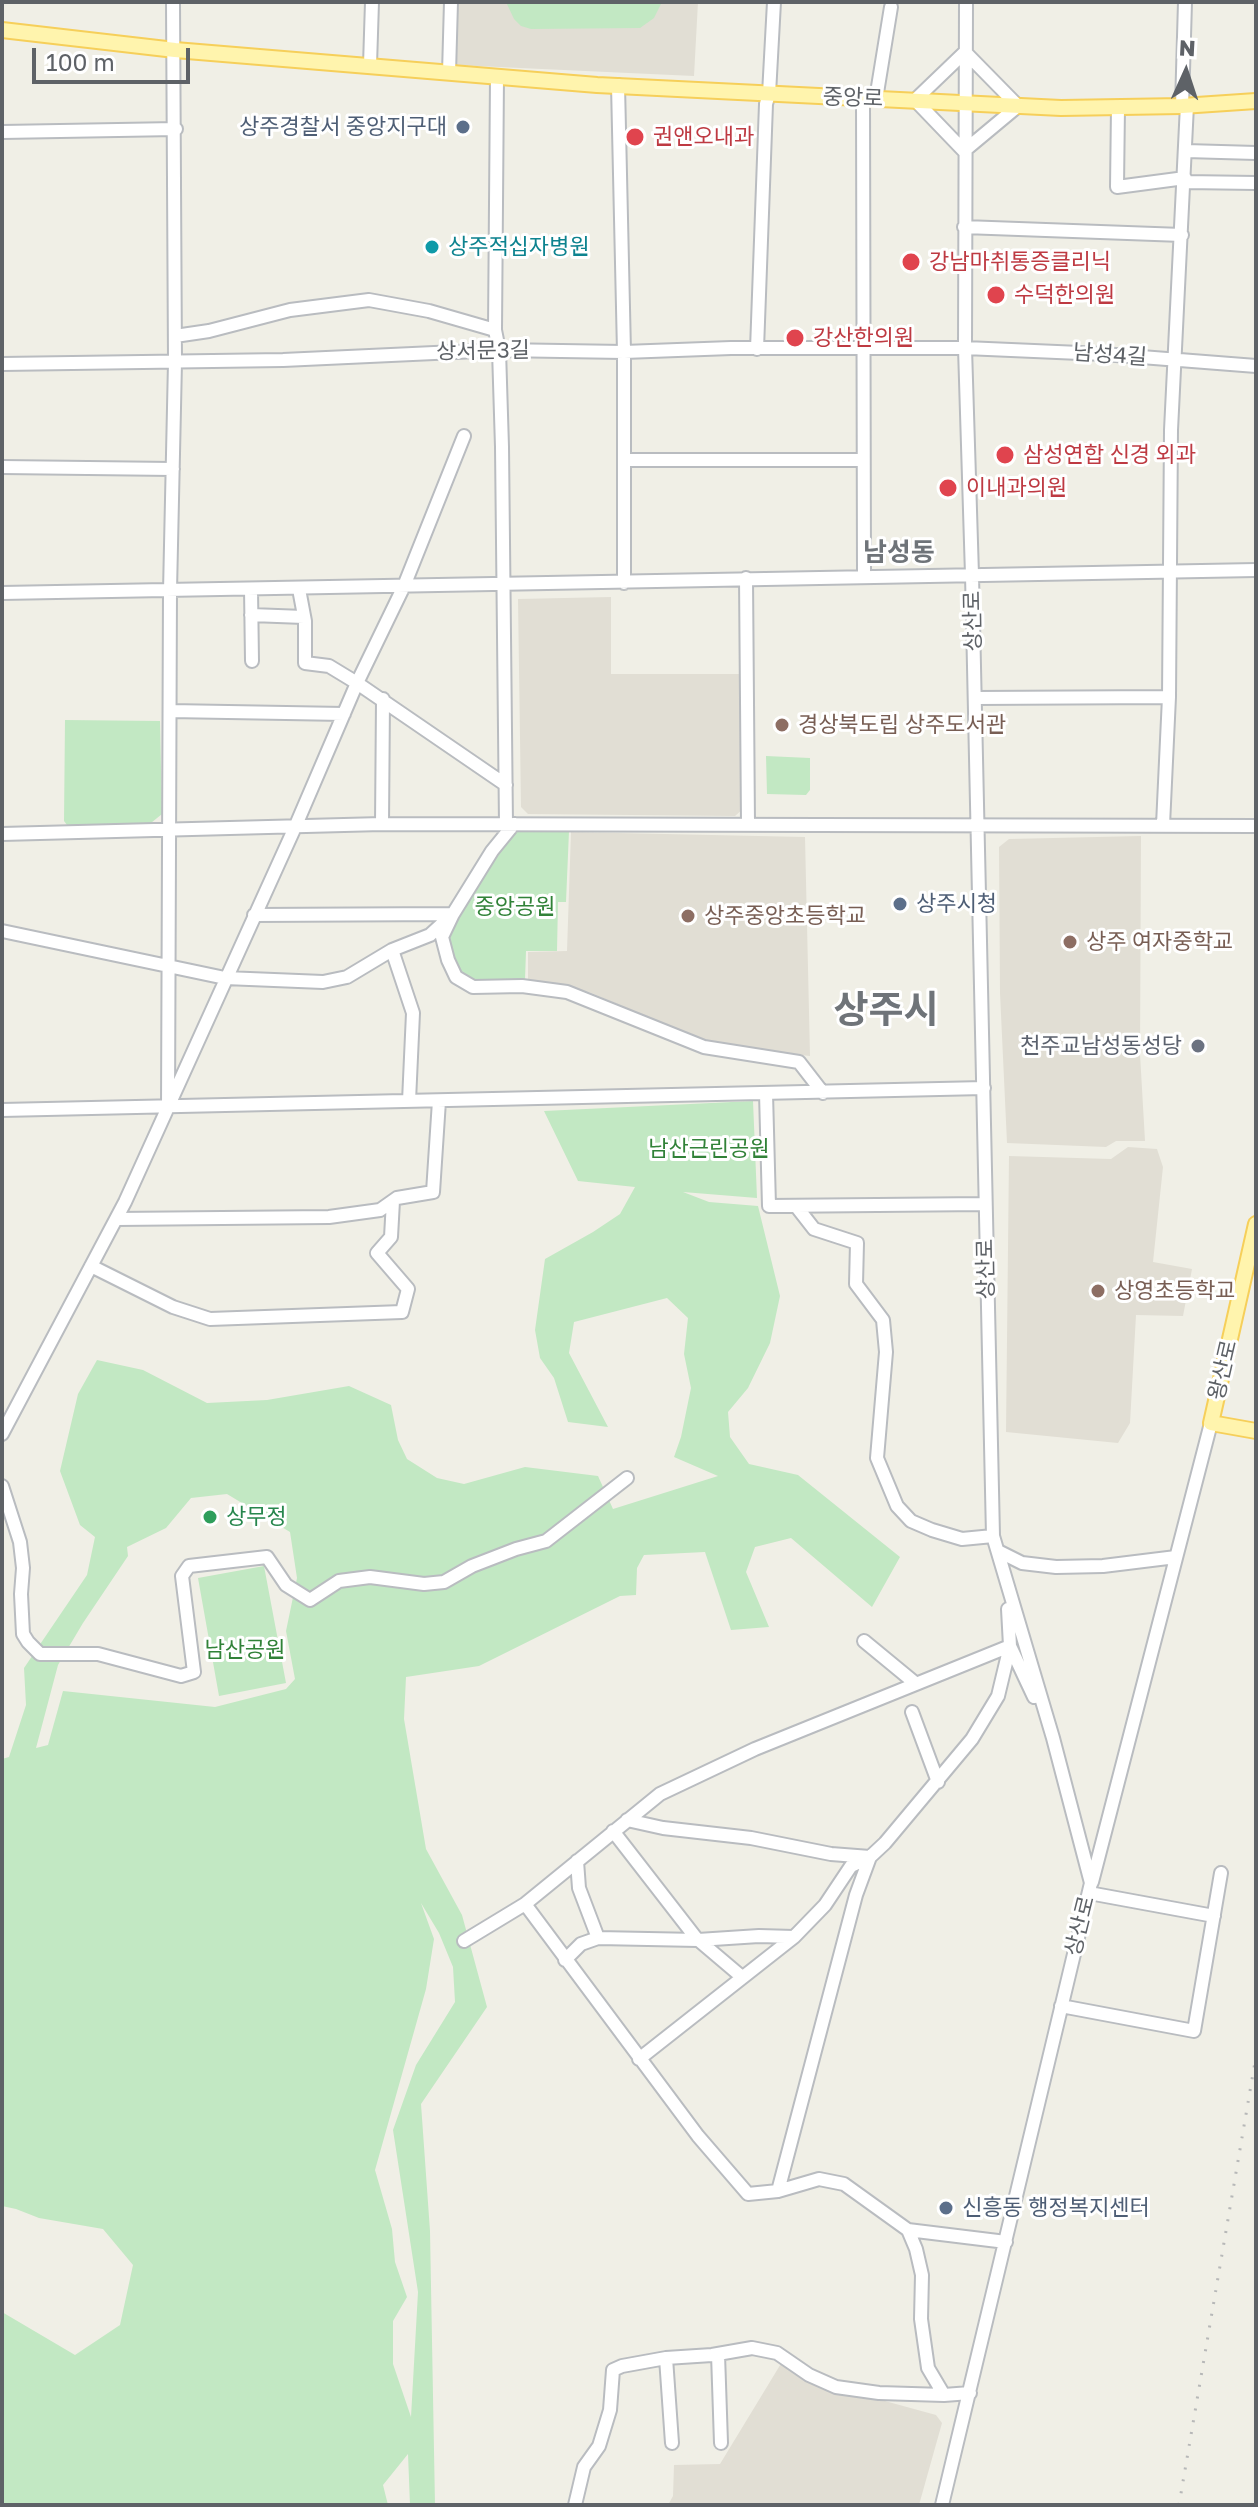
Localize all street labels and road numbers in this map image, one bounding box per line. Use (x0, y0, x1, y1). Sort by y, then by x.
street label: 중앙로 (822, 84, 884, 112)
street label: 상서문3길 (436, 337, 530, 365)
street label: 남성4길 (1072, 339, 1148, 371)
street label: 상산로 (959, 590, 987, 652)
street label: 상산로 (972, 1238, 1000, 1300)
street label: 왕산로 (1203, 1337, 1243, 1403)
street label: 상산로 (1060, 1893, 1100, 1959)

